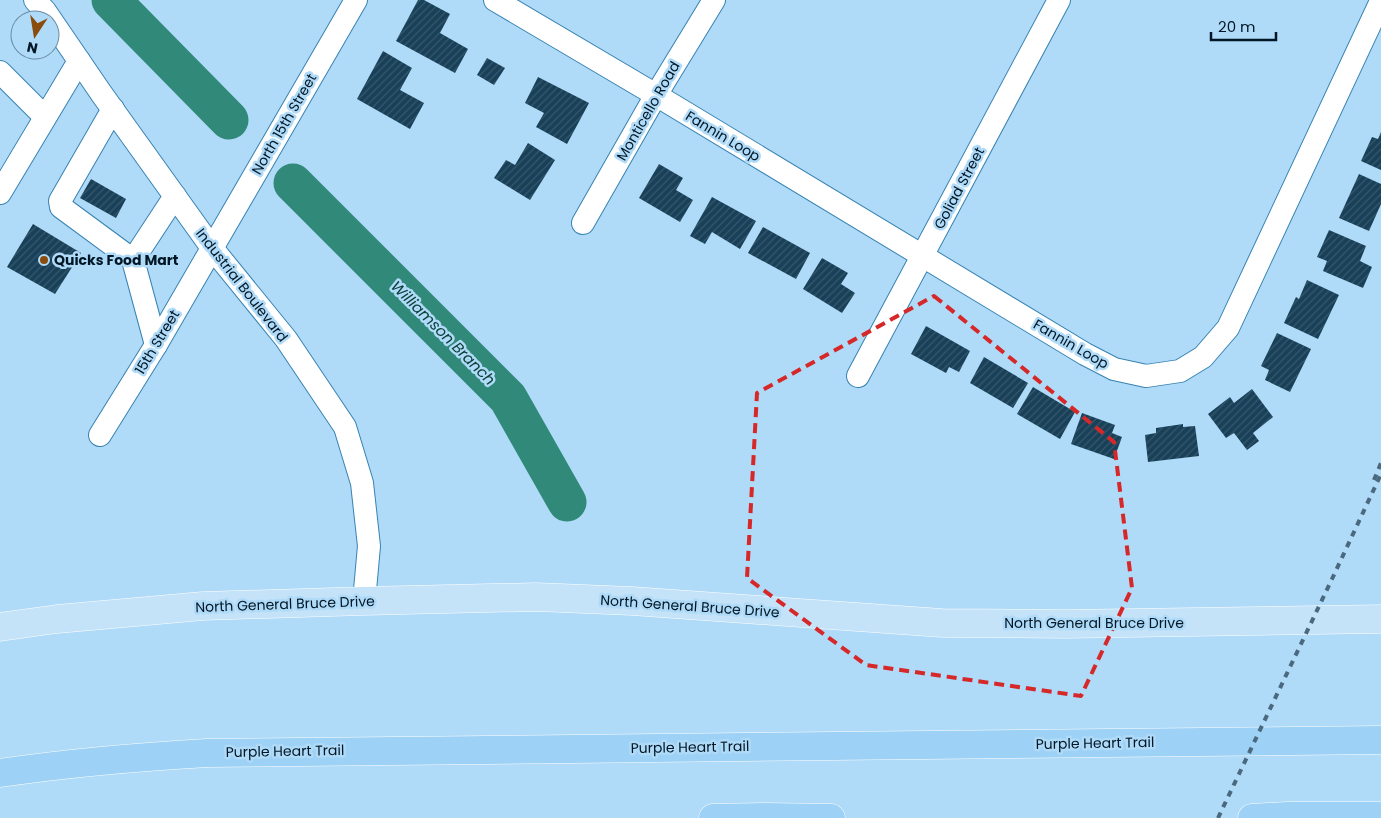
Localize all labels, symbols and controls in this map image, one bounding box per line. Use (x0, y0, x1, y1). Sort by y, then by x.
north arrow (10, 10, 60, 60)
scale bar (1211, 10, 1276, 42)
text: 20 m (1218, 16, 1256, 37)
text: N (25, 37, 40, 59)
street label: Monticello Road (611, 58, 685, 164)
street label: North 15th Street (247, 70, 321, 178)
street label: Fannin Loop (682, 106, 764, 166)
street label: Goliad Street (929, 143, 989, 233)
street label: Industrial Boulevard (191, 224, 293, 346)
place label: Quicks Food Mart (54, 250, 179, 270)
marker: Quicks Food Mart (38, 254, 50, 266)
water label: Williamson Branch (387, 276, 500, 389)
street label: 15th Street (130, 306, 184, 378)
street label: Fannin Loop (1030, 314, 1112, 374)
street label: North General Bruce Drive (600, 590, 781, 622)
street label: North General Bruce Drive (195, 591, 375, 617)
street label: North General Bruce Drive (1004, 613, 1184, 633)
street label: Purple Heart Trail (1036, 732, 1154, 754)
street label: Purple Heart Trail (631, 736, 749, 758)
street label: Purple Heart Trail (226, 740, 344, 762)

